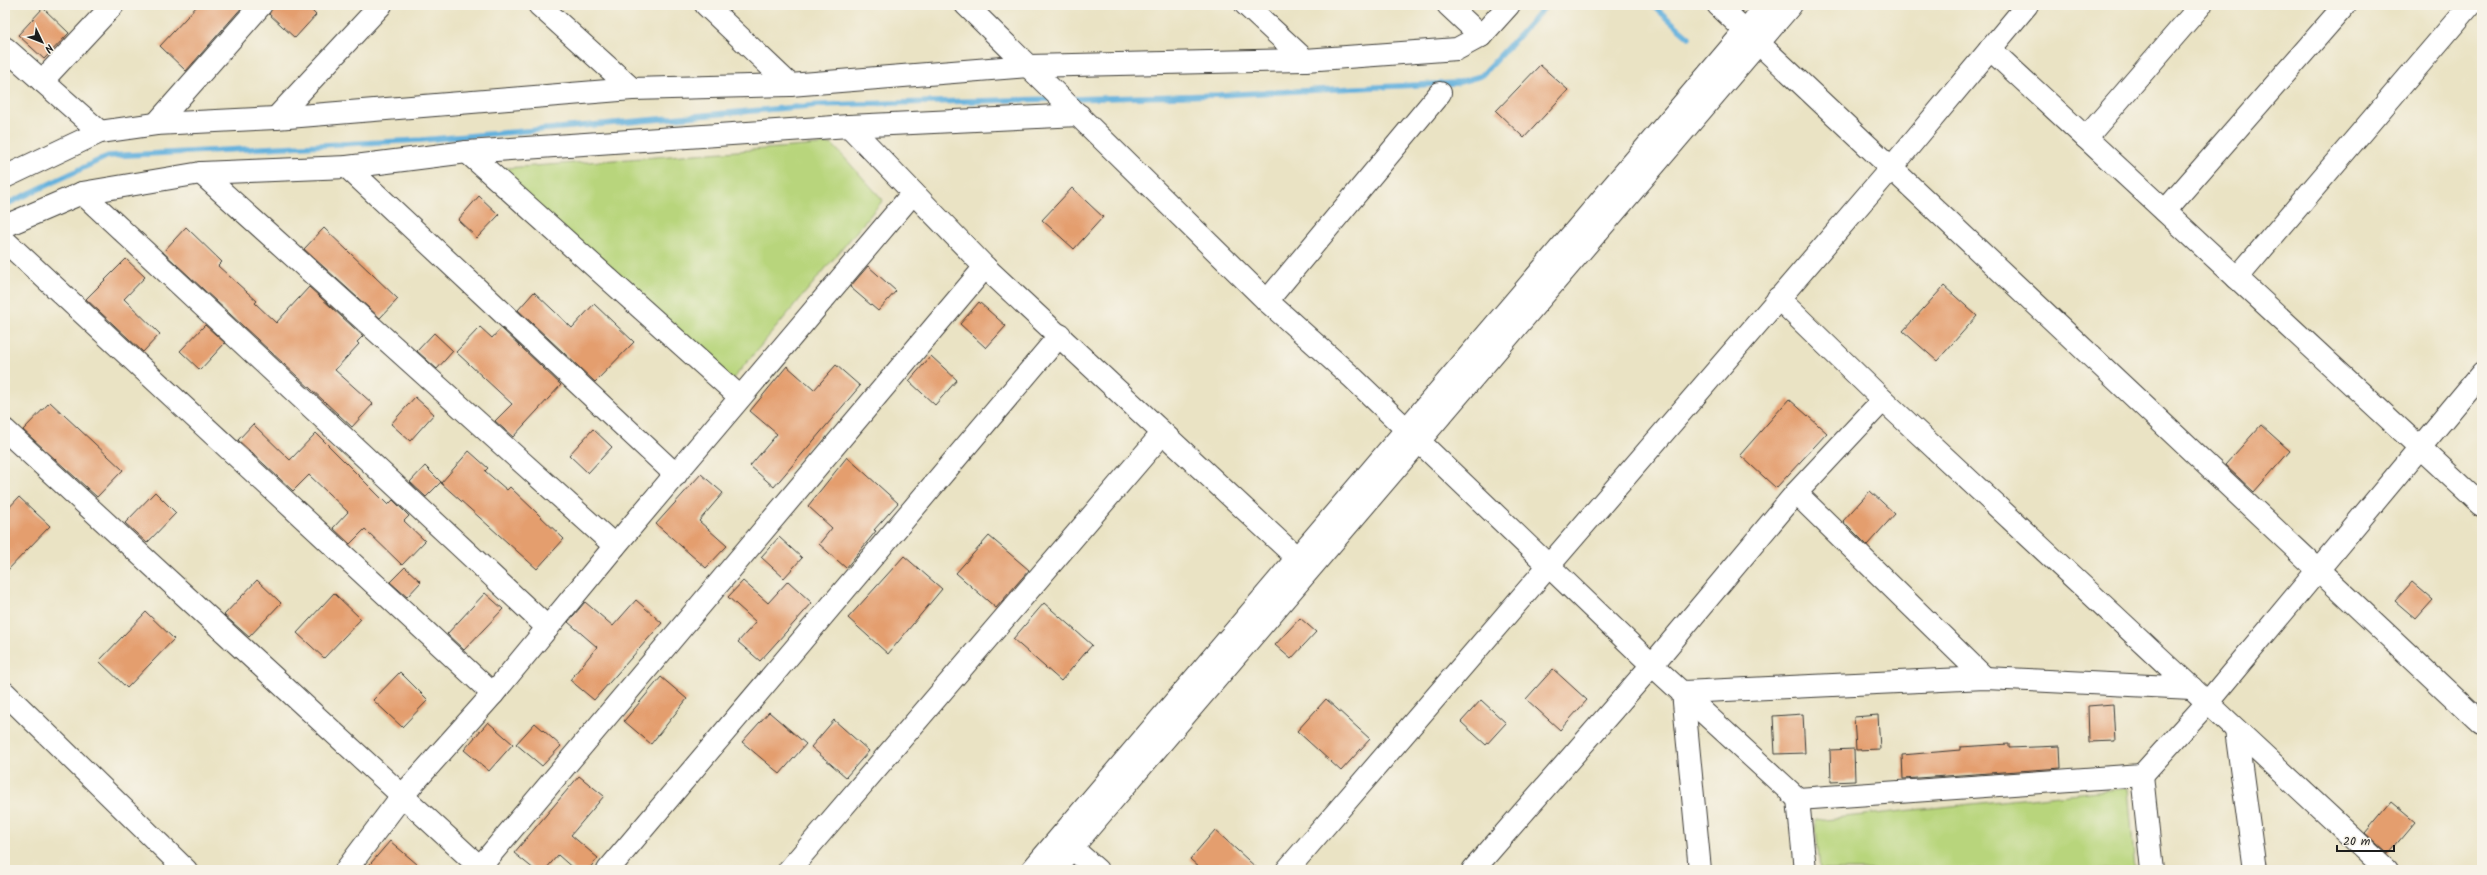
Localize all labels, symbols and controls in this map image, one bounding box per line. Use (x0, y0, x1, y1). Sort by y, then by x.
north arrow (22, 22, 62, 62)
text: N (40, 39, 58, 57)
scale bar (2337, 827, 2394, 853)
text: 20 m (2343, 832, 2371, 851)

